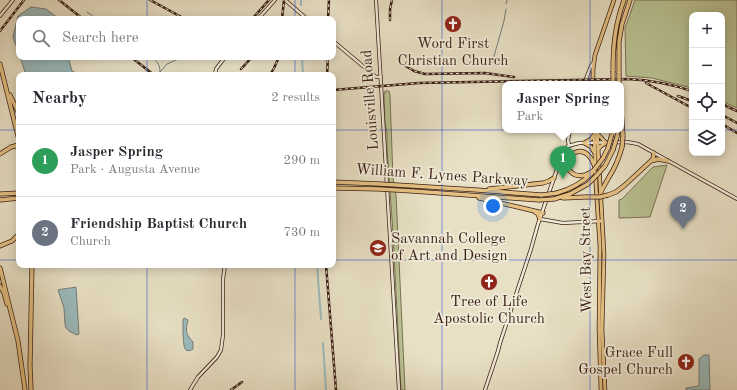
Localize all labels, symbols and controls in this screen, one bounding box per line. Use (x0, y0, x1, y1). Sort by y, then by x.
map controls (689, 12, 725, 156)
button: + (689, 12, 725, 48)
church icon: Word First Christian Church (443, 14, 463, 34)
search box (16, 16, 336, 60)
icon: search (30, 27, 52, 49)
text: Search here (62, 31, 139, 46)
place label: Word First Christian Church (397, 37, 509, 69)
button: − (689, 48, 725, 84)
street label: Louisville Road (360, 49, 382, 151)
popup (502, 81, 624, 133)
button: locate (689, 84, 725, 120)
text: Nearby (32, 90, 87, 107)
text: 2 results (271, 91, 320, 104)
text: Jasper Spring (516, 92, 610, 107)
text: Park (516, 110, 543, 123)
button: layers (689, 120, 725, 156)
text: Jasper Spring (70, 145, 163, 160)
pin: 1 (550, 146, 576, 179)
text: 1 (41, 154, 49, 167)
text: 290 m (283, 154, 320, 167)
street label: William F. Lynes Parkway (355, 162, 529, 190)
text: Park · Augusta Avenue (70, 163, 200, 176)
your location (483, 196, 503, 216)
pin: 2 (670, 196, 696, 229)
street label: West Bay Street (579, 206, 595, 314)
text: Friendship Baptist Church (70, 217, 247, 232)
text: 2 (41, 226, 49, 239)
text: 730 m (283, 226, 320, 239)
place label: Savannah College of Art and Design (391, 232, 508, 264)
text: Church (70, 235, 111, 248)
school or university icon: Savannah College of Art and Design (368, 238, 388, 258)
church icon: Tree of Life Apostolic Church (479, 272, 499, 292)
place label: Tree of Life Apostolic Church (433, 295, 545, 327)
place label: Grace Full Gospel Church (578, 346, 673, 378)
church icon: Grace Full Gospel Church (676, 352, 696, 372)

